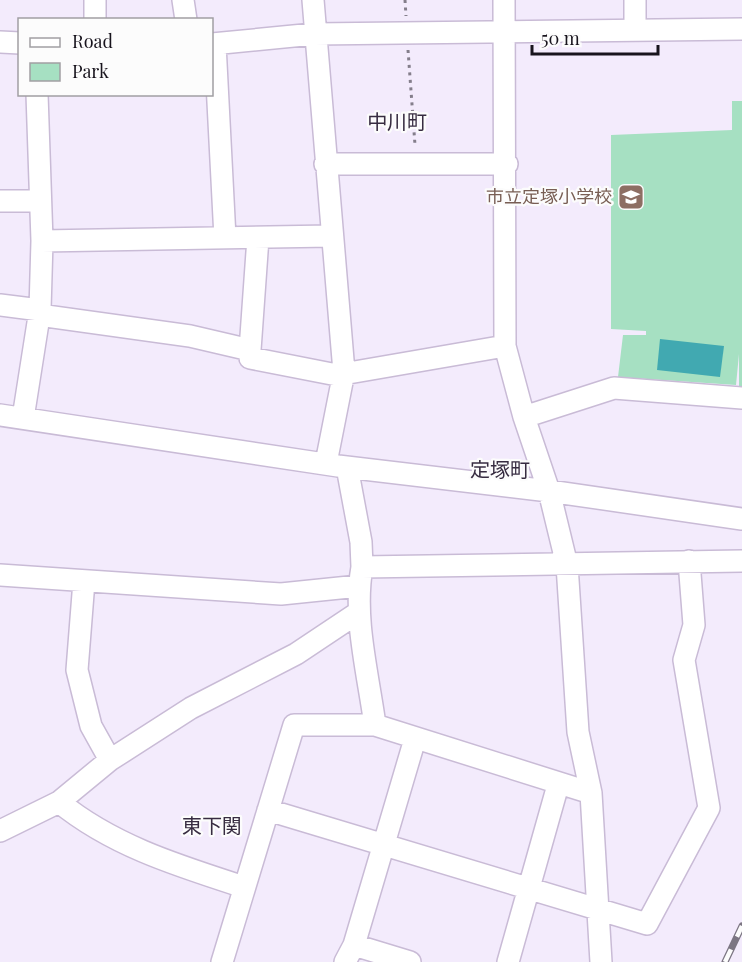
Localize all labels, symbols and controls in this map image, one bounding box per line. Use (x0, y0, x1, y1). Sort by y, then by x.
legend (18, 18, 213, 96)
scale bar (532, 18, 658, 56)
text: 50 m (541, 26, 580, 50)
text: Road (72, 29, 113, 53)
text: Park (72, 59, 109, 83)
district label: 中川町 (367, 107, 427, 134)
school or university icon: 市立定塚小学校 (616, 182, 646, 212)
place label: 市立定塚小学校 (486, 184, 612, 208)
district label: 定塚町 (470, 455, 530, 482)
district label: 東下関 (182, 811, 242, 838)

